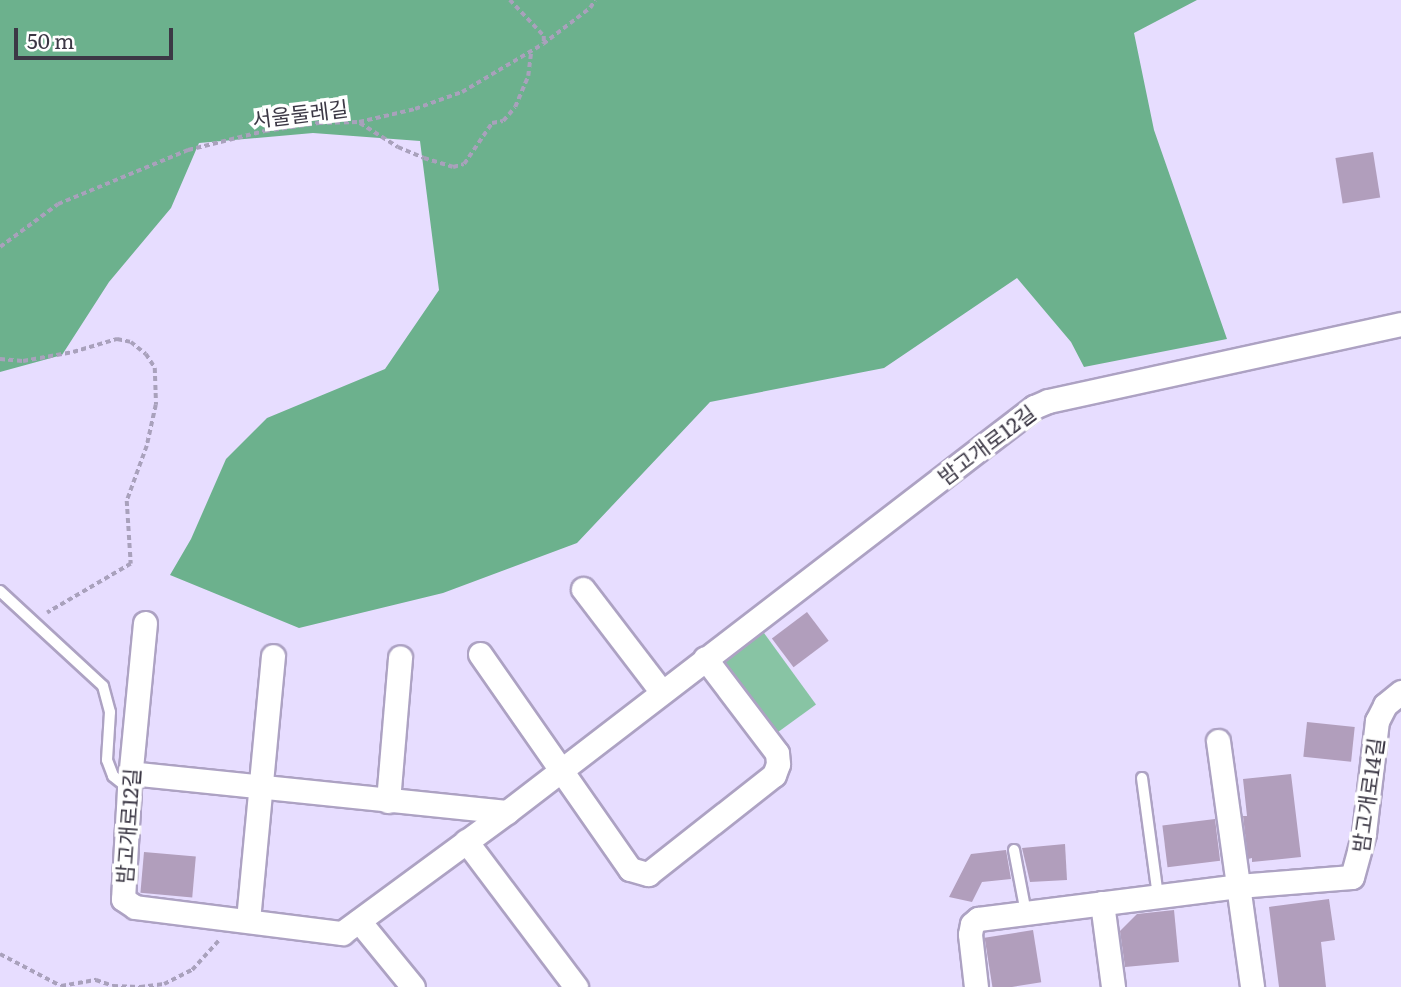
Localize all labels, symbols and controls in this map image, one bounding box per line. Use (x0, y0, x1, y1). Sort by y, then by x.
scale bar (18, 14, 177, 58)
text: 50 m (27, 24, 74, 55)
street label: 서울둘레길 (251, 95, 349, 131)
street label: 밤고개로12길 (932, 399, 1040, 489)
street label: 밤고개로14길 (1346, 736, 1388, 854)
street label: 밤고개로12길 (110, 767, 144, 885)

